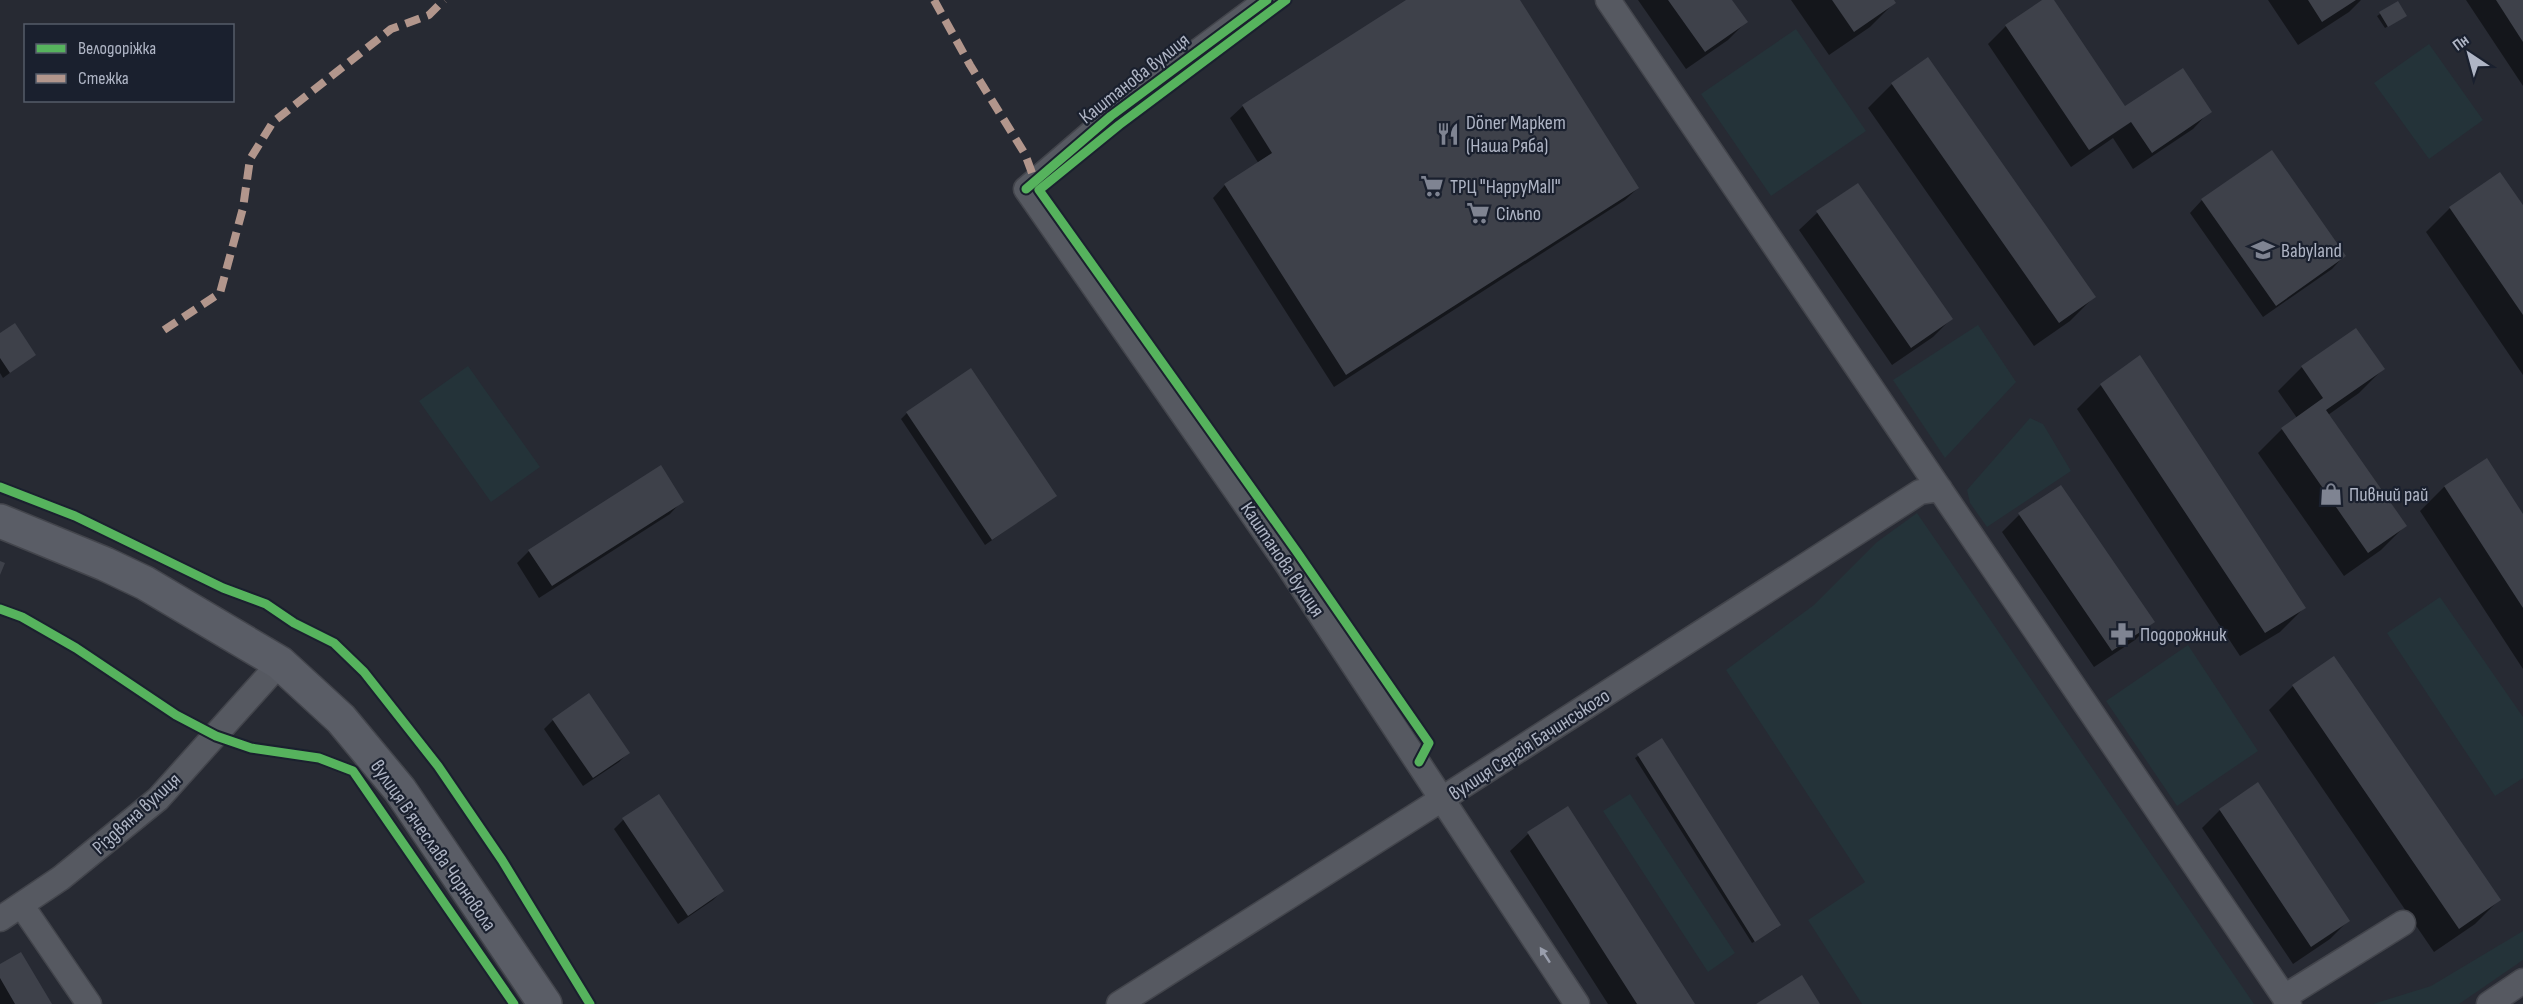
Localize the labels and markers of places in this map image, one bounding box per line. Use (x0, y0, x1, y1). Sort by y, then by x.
place label: Döner Maркет (Наша Ряба) (1466, 111, 1566, 158)
restaurant icon: Döner Maркет (Наша Ряба) (1435, 121, 1461, 147)
supermarket icon: ТРЦ "HappyMall" (1419, 173, 1445, 199)
place label: ТРЦ "HappyMall" (1450, 175, 1561, 199)
supermarket icon: Сільпо (1465, 200, 1491, 226)
place label: Сільпо (1496, 202, 1541, 226)
school or university icon: Babyland (2250, 237, 2276, 263)
place label: Babyland (2281, 239, 2342, 263)
shop icon: Пивний рай (2318, 481, 2344, 507)
place label: Пивний рай (2349, 483, 2428, 507)
pharmacy icon: Подорожник (2109, 621, 2135, 647)
place label: Подорожник (2140, 623, 2227, 647)

